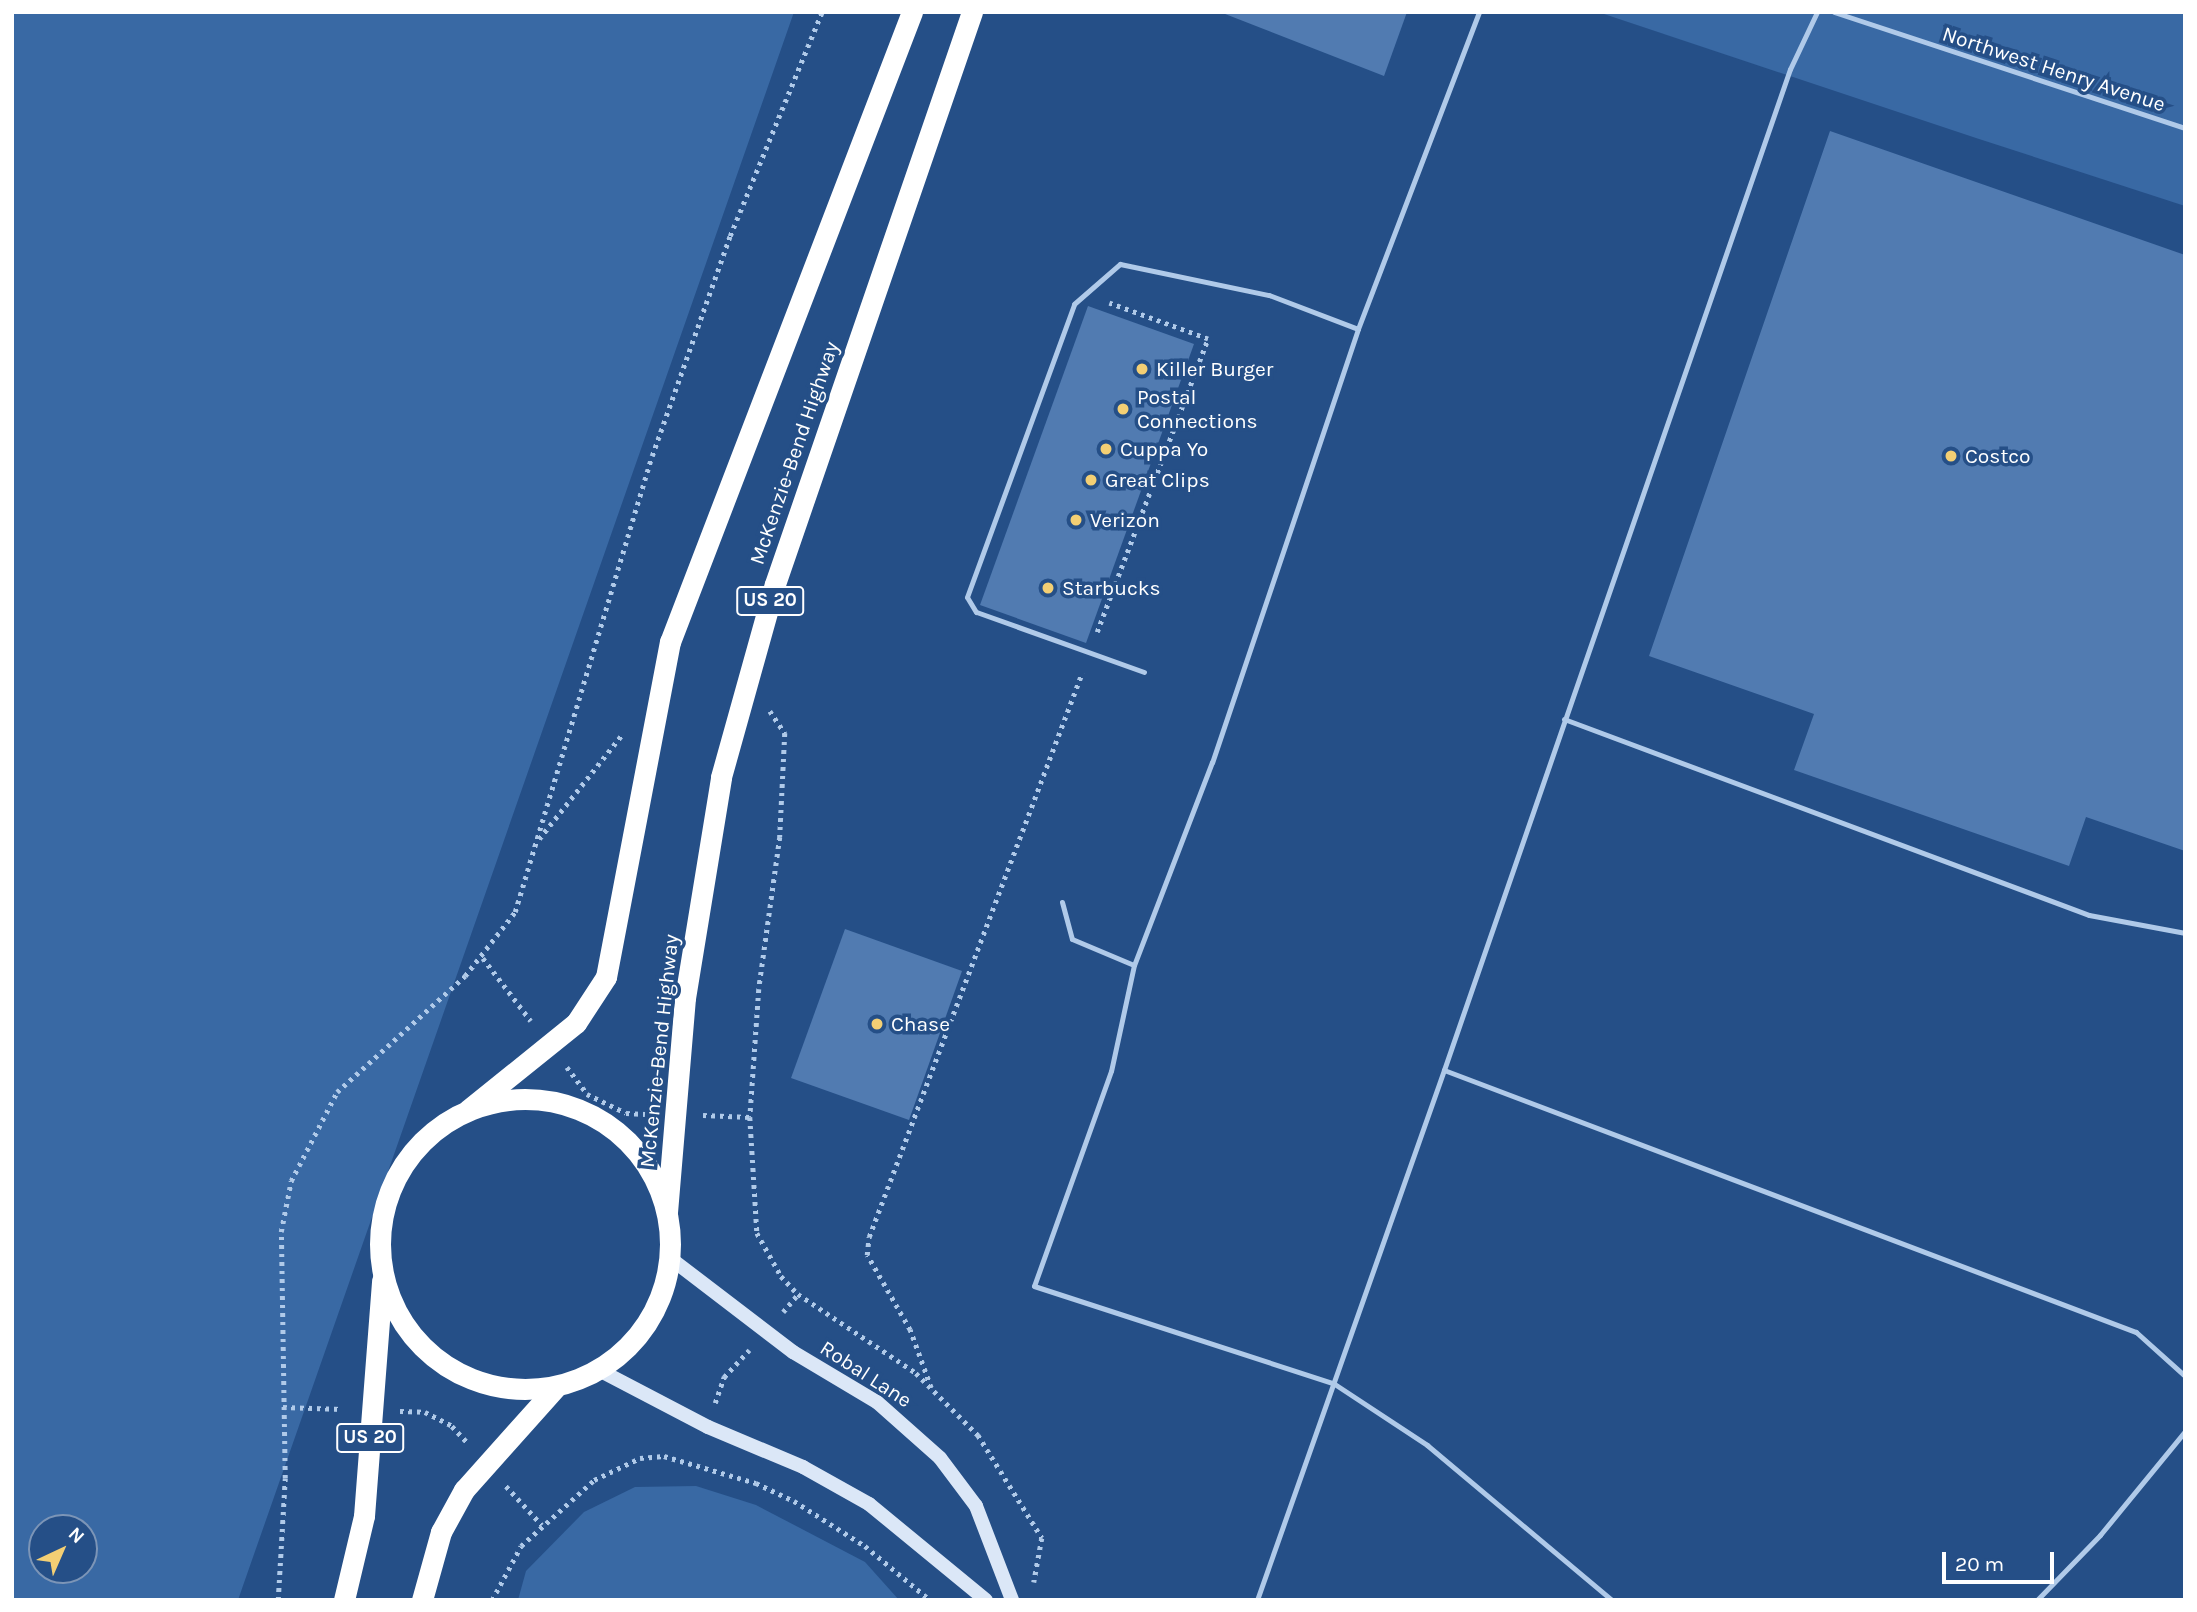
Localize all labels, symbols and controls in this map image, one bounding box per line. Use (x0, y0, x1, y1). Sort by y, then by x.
street label: Northwest Henry Avenue (1939, 21, 2169, 117)
street label: McKenzie-Bend Highway (744, 338, 844, 568)
place label: Killer Burger (1156, 356, 1273, 382)
marker: Killer Burger (1134, 361, 1150, 377)
place label: Postal Connections (1137, 384, 1258, 434)
marker: Postal Connections (1115, 401, 1131, 417)
place label: Cuppa Yo (1120, 436, 1208, 462)
marker: Cuppa Yo (1098, 441, 1114, 457)
place label: Costco (1965, 443, 2031, 469)
marker: Costco (1943, 448, 1959, 464)
place label: Great Clips (1105, 467, 1210, 493)
marker: Great Clips (1083, 472, 1099, 488)
place label: Verizon (1090, 507, 1160, 533)
marker: Verizon (1068, 512, 1084, 528)
place label: Starbucks (1062, 575, 1161, 601)
marker: Starbucks (1040, 580, 1056, 596)
road number: US 20 (735, 586, 805, 616)
street label: McKenzie-Bend Highway (634, 933, 684, 1169)
place label: Chase (891, 1011, 950, 1037)
marker: Chase (869, 1016, 885, 1032)
street label: Robal Lane (816, 1335, 916, 1413)
road number: US 20 (335, 1422, 405, 1454)
north arrow (28, 1514, 98, 1584)
text: N (64, 1523, 89, 1548)
scale bar (1945, 1538, 2057, 1582)
text: 20 m (1955, 1552, 2004, 1576)

